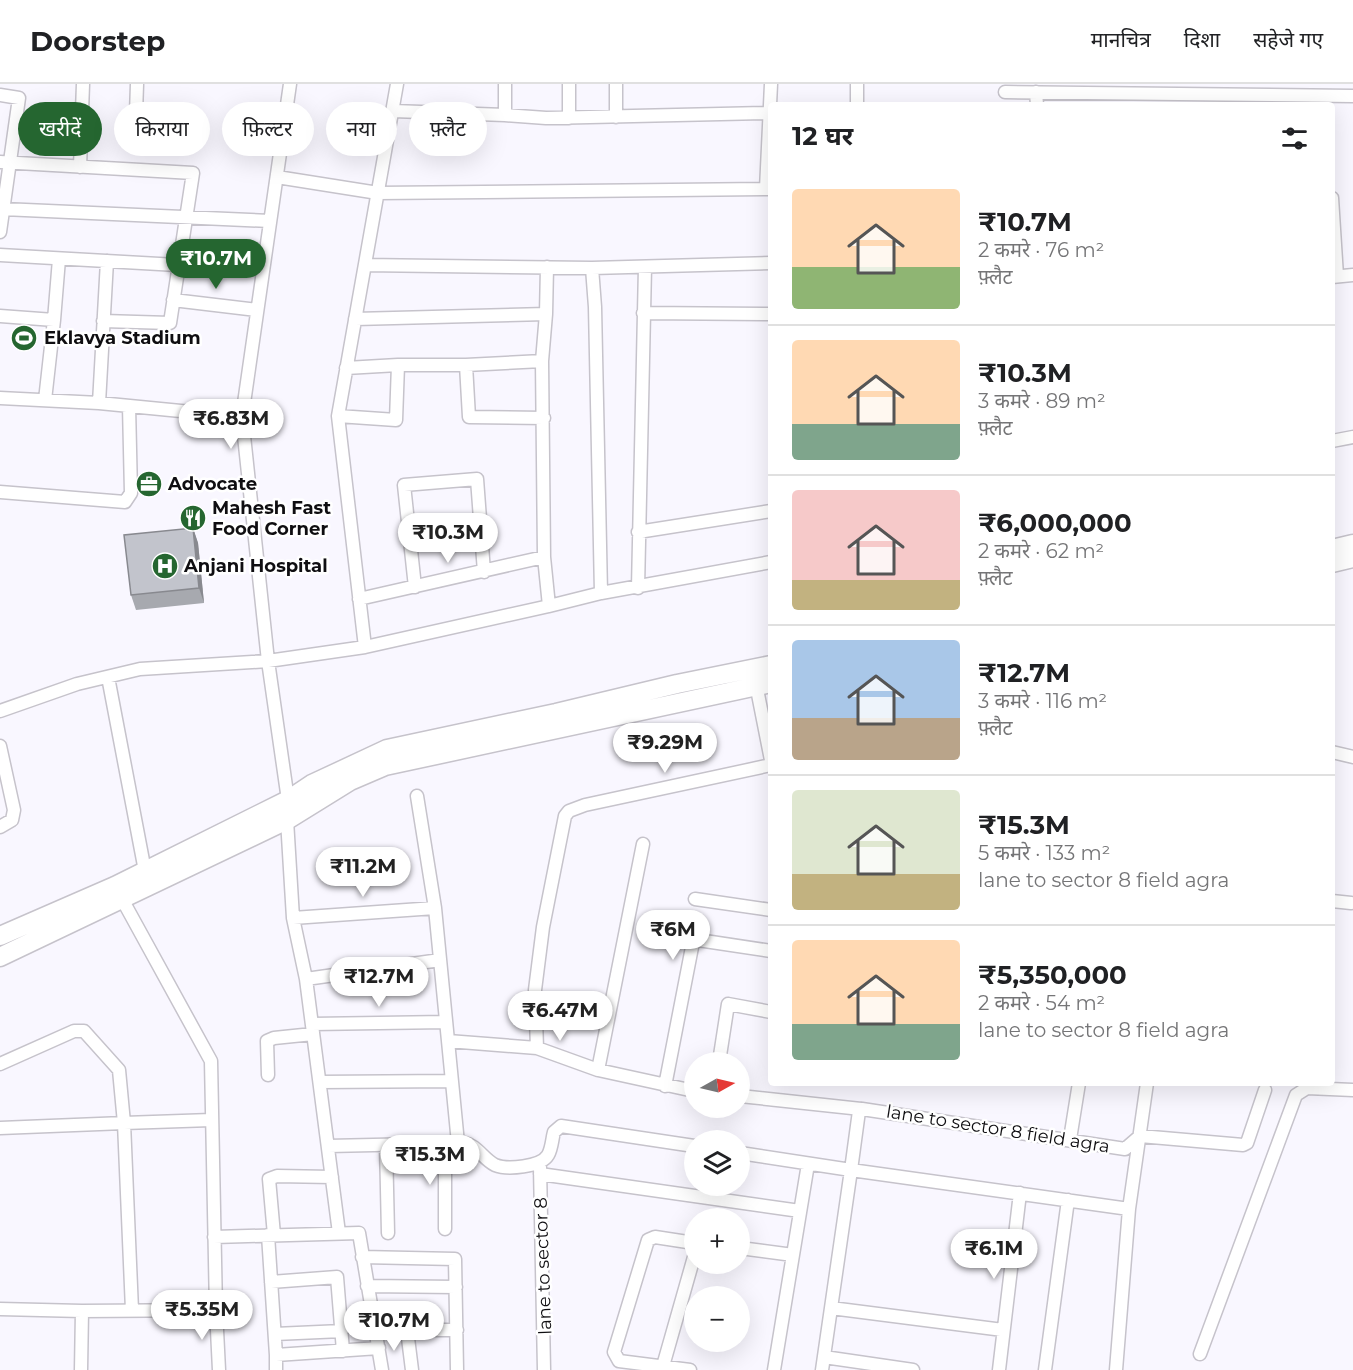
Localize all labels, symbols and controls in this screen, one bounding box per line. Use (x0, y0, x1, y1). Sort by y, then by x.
text: Doorstep (30, 24, 165, 58)
text: मानचित्र (1091, 27, 1151, 52)
text: दिशा (1184, 27, 1220, 52)
text: सहेजे गए (1253, 27, 1323, 52)
chip: खरीदें (18, 102, 102, 156)
chip: किराया (114, 102, 210, 156)
chip: फ़िल्टर (222, 102, 314, 156)
chip: नया (326, 102, 397, 156)
chip: फ़्लैट (409, 102, 487, 156)
text: 12 घर (792, 120, 853, 152)
icon: filters (1278, 122, 1311, 155)
text: ₹10.7M (978, 206, 1072, 238)
icon: home (840, 213, 912, 285)
text: 2 कमरे · 76 m² (978, 238, 1104, 262)
pin: ₹10.7M (167, 239, 265, 290)
text: ₹10.7M (180, 246, 252, 270)
text: फ़्लैट (978, 265, 1013, 289)
sports icon: Eklavya Stadium (9, 323, 39, 353)
place label: Eklavya Stadium (44, 327, 201, 349)
text: ₹10.3M (978, 357, 1072, 389)
icon: home (840, 364, 912, 436)
text: 3 कमरे · 89 m² (978, 389, 1106, 413)
pin: ₹6.83M (182, 399, 280, 450)
text: ₹6.83M (193, 406, 269, 430)
text: फ़्लैट (978, 416, 1013, 440)
office icon: Advocate (134, 469, 164, 499)
place label: Advocate (167, 473, 257, 495)
place label: Mahesh Fast Food Corner (212, 497, 331, 540)
restaurant icon: Mahesh Fast Food Corner (178, 503, 208, 533)
text: ₹6,000,000 (978, 507, 1132, 539)
pin: ₹10.3M (399, 513, 497, 564)
icon: home (840, 514, 912, 586)
text: ₹10.3M (412, 520, 484, 544)
text: 2 कमरे · 62 m² (978, 539, 1104, 563)
hospital icon: Anjani Hospital (150, 551, 180, 581)
place label: Anjani Hospital (183, 555, 328, 577)
text: फ़्लैट (978, 566, 1013, 590)
text: ₹12.7M (978, 657, 1070, 689)
icon: home (840, 664, 912, 736)
text: 3 कमरे · 116 m² (978, 689, 1107, 713)
text: फ़्लैट (978, 716, 1013, 740)
pin: ₹9.29M (616, 723, 714, 774)
text: ₹9.29M (627, 730, 703, 754)
text: ₹15.3M (978, 809, 1070, 841)
icon: home (840, 814, 912, 886)
text: 5 कमरे · 133 m² (978, 841, 1110, 865)
pin: ₹11.2M (314, 847, 412, 898)
text: ₹11.2M (330, 854, 396, 878)
text: lane to sector 8 field agra (978, 868, 1229, 892)
pin: ₹6M (644, 910, 702, 961)
text: ₹6M (650, 917, 696, 941)
pin: ₹12.7M (330, 957, 428, 1008)
text: ₹5,350,000 (978, 959, 1127, 991)
text: ₹12.7M (344, 964, 414, 988)
icon: home (840, 964, 912, 1036)
pin: ₹6.47M (511, 991, 609, 1042)
text: 2 कमरे · 54 m² (978, 991, 1105, 1015)
text: ₹6.47M (522, 998, 598, 1022)
text: lane to sector 8 field agra (978, 1018, 1229, 1042)
north arrow (684, 1052, 750, 1118)
map controls (684, 1052, 750, 1352)
street label: lane to sector 8 field agra (885, 1100, 1111, 1158)
button: layers (684, 1130, 750, 1196)
pin: ₹15.3M (381, 1135, 479, 1186)
text: ₹15.3M (395, 1142, 465, 1166)
street label: lane to sector 8 (530, 1197, 556, 1335)
button: + (684, 1208, 750, 1274)
pin: ₹6.1M (952, 1229, 1036, 1280)
text: ₹6.1M (965, 1236, 1023, 1260)
button: − (684, 1286, 750, 1352)
pin: ₹5.35M (153, 1290, 251, 1341)
text: ₹5.35M (165, 1297, 239, 1321)
pin: ₹10.7M (345, 1301, 443, 1352)
text: ₹10.7M (358, 1308, 430, 1332)

